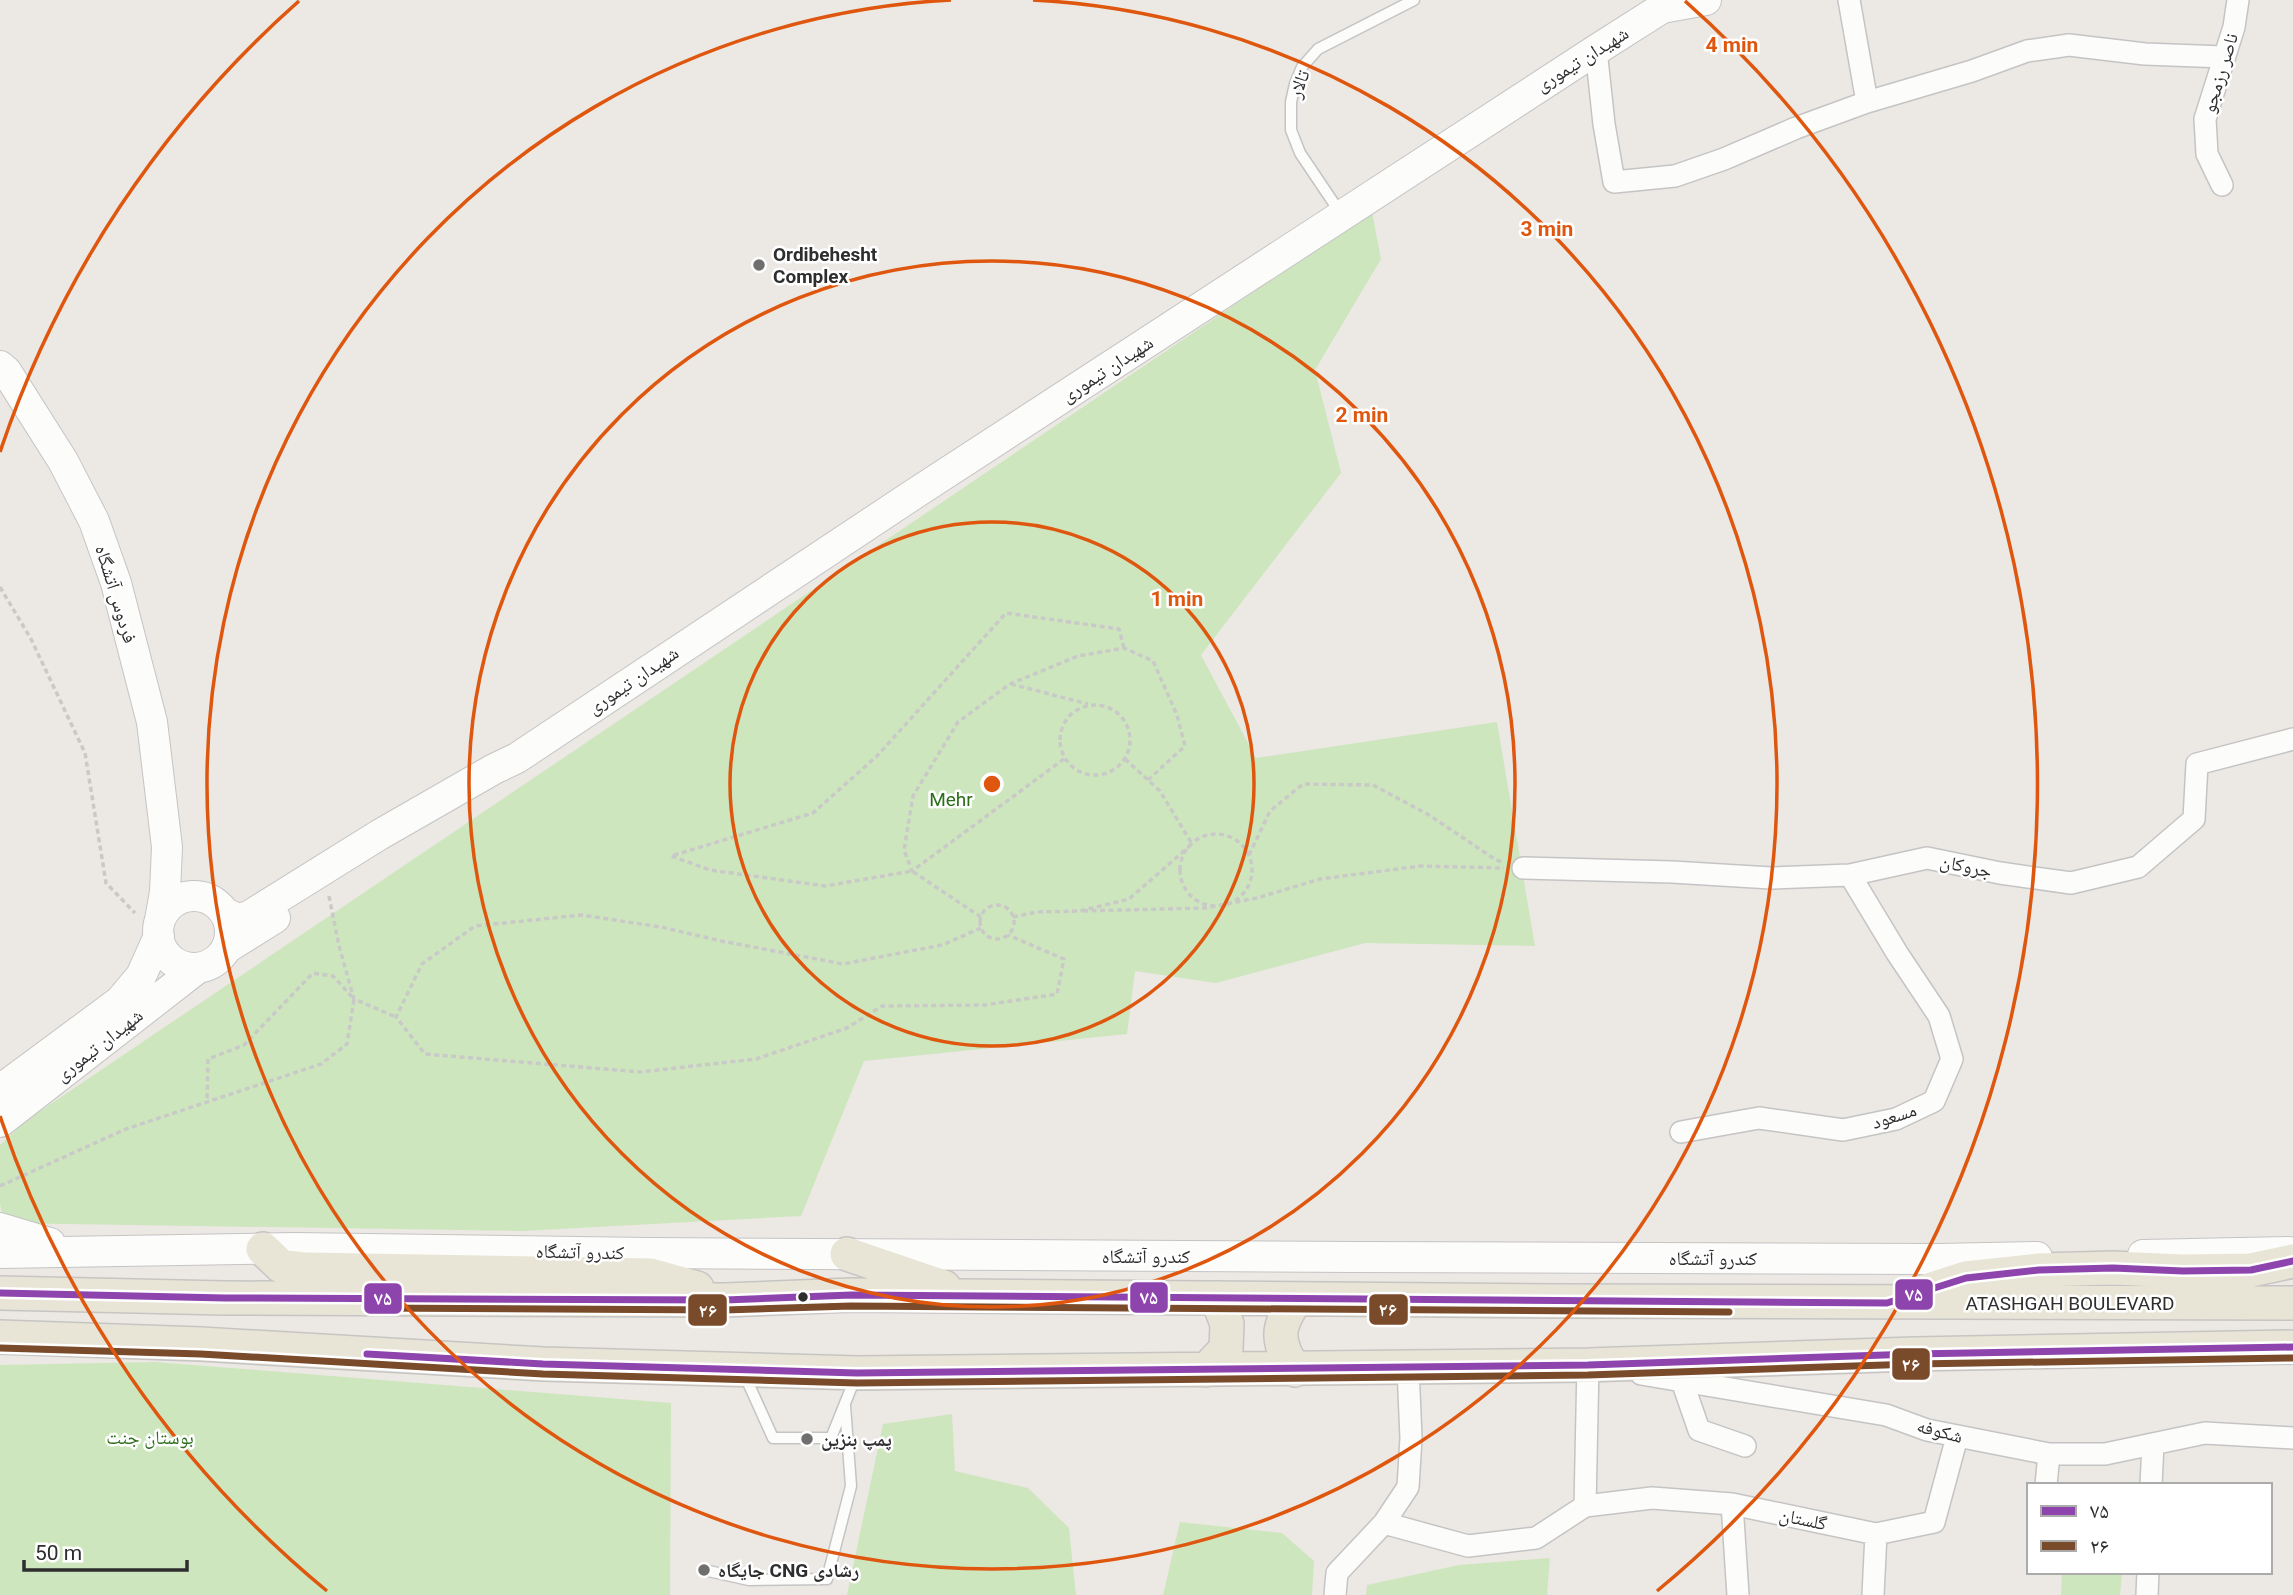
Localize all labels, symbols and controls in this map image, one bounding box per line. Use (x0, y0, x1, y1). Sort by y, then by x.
street label: شهیدان تیموری (1531, 21, 1633, 97)
street label: ناصر رزمجو (2197, 30, 2243, 116)
text: 4 min (1706, 33, 1758, 57)
street label: تالار (1283, 66, 1315, 102)
text: 3 min (1521, 217, 1573, 241)
place label: Ordibehesht Complex (773, 243, 878, 288)
marker: Ordibehesht Complex (751, 257, 767, 273)
street label: شهیدان تیموری (1057, 331, 1157, 407)
text: 2 min (1336, 403, 1388, 427)
street label: فردوس آتشگاه (90, 542, 142, 646)
text: 1 min (1151, 587, 1203, 611)
street label: شهیدان تیموری (583, 641, 683, 719)
centre of rings (980, 772, 1004, 796)
park label: Mehr (929, 788, 973, 811)
street label: جروکان (1938, 849, 1994, 883)
street label: شهیدان تیموری (50, 1004, 148, 1086)
street label: مسعود (1869, 1098, 1919, 1134)
street label: کندرو آتشگاه (536, 1240, 624, 1264)
street label: کندرو آتشگاه (1102, 1245, 1190, 1268)
street label: کندرو آتشگاه (1669, 1247, 1757, 1270)
line badge: ۷۵ (1894, 1278, 1934, 1311)
line badge: ۷۵ (1129, 1281, 1169, 1314)
line badge: ۷۵ (363, 1282, 403, 1315)
text: ۷۵ (1905, 1283, 1923, 1306)
text: ۷۵ (1140, 1286, 1158, 1309)
text: ۷۵ (374, 1287, 392, 1310)
unlabelled marker (796, 1290, 810, 1304)
street label: ATASHGAH BOULEVARD (1966, 1292, 2174, 1315)
line badge: ۲۶ (687, 1293, 728, 1327)
line badge: ۲۶ (1368, 1293, 1409, 1326)
text: ۲۶ (1379, 1298, 1397, 1321)
text: ۲۶ (699, 1299, 717, 1322)
line badge: ۲۶ (1891, 1347, 1931, 1381)
text: ۲۶ (1902, 1353, 1920, 1376)
street label: شکوفه (1914, 1414, 1966, 1448)
park label: بوستان جنت (106, 1426, 194, 1449)
place label: پمپ بنزین (821, 1428, 892, 1451)
marker: پمپ بنزین (799, 1431, 815, 1447)
legend (2027, 1483, 2272, 1574)
text: ۷۵ (2090, 1499, 2109, 1523)
street label: گلستان (1777, 1503, 1829, 1535)
scale bar (24, 1528, 187, 1572)
text: ۲۶ (2090, 1534, 2109, 1558)
text: 50 m (35, 1541, 82, 1565)
place label: جایگاه CNG رشادی (718, 1559, 859, 1582)
marker: جایگاه CNG رشادی (696, 1562, 712, 1578)

